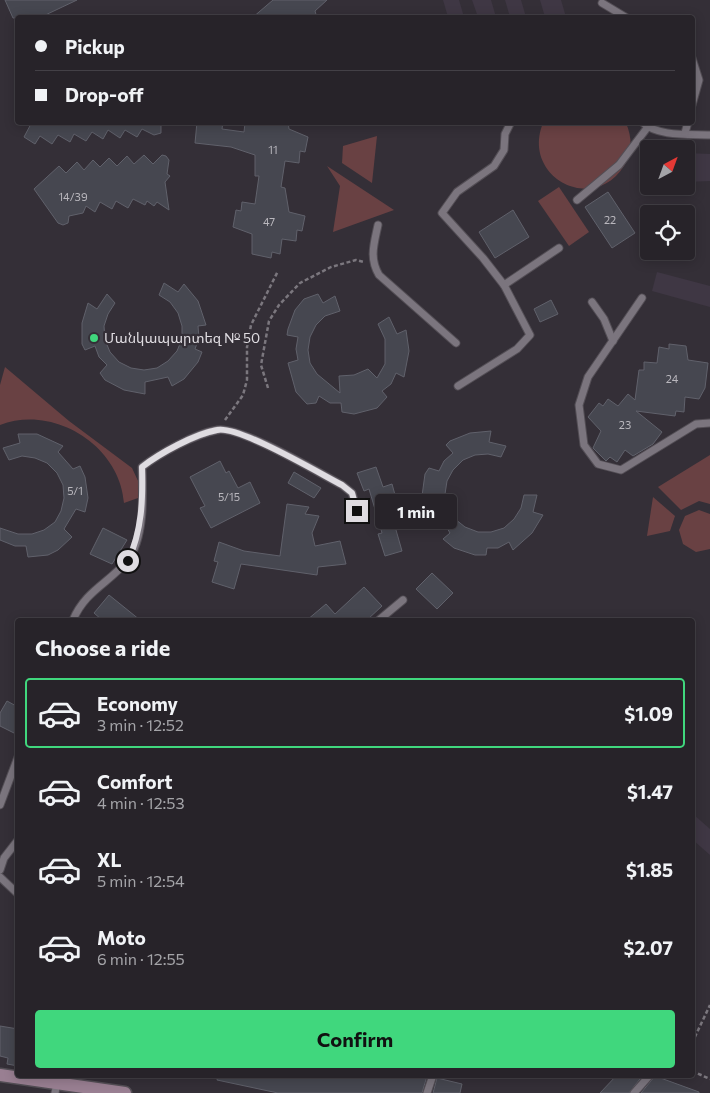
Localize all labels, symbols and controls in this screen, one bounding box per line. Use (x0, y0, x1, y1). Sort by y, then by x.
text: Pickup (65, 35, 125, 58)
text: Drop-off (65, 83, 144, 106)
north arrow (640, 140, 695, 195)
map controls (640, 140, 695, 260)
house number: 11 (268, 143, 278, 156)
house number: 14/39 (58, 190, 88, 203)
button: locate (640, 205, 695, 260)
house number: 22 (604, 213, 616, 226)
house number: 47 (263, 215, 275, 228)
place label: Մանկապարտեզ № 50 (104, 329, 260, 346)
marker: Մանկապարտեզ № 50 (88, 332, 100, 344)
house number: 24 (666, 372, 679, 385)
house number: 23 (619, 418, 631, 431)
house number: 5/1 (67, 484, 83, 497)
house number: 5/15 (218, 490, 240, 503)
callout: 1 min (374, 494, 457, 528)
route end (346, 500, 368, 522)
text: 1 min (397, 502, 435, 521)
route start (117, 550, 139, 572)
text: Choose a ride (35, 634, 170, 661)
icon: car (37, 691, 82, 736)
text: Economy (97, 692, 178, 715)
text: $1.09 (624, 702, 673, 725)
text: 3 min · 12:52 (97, 715, 184, 734)
icon: car (37, 769, 82, 814)
text: Comfort (97, 770, 173, 793)
text: $1.47 (627, 780, 673, 803)
text: 4 min · 12:53 (97, 793, 185, 812)
icon: car (37, 847, 82, 892)
text: XL (97, 848, 122, 871)
text: $1.85 (626, 858, 673, 881)
text: 5 min · 12:54 (97, 871, 185, 890)
icon: car (37, 925, 82, 970)
text: Moto (97, 926, 146, 949)
text: $2.07 (624, 936, 673, 959)
text: 6 min · 12:55 (97, 949, 185, 968)
button: Confirm (35, 1010, 675, 1068)

